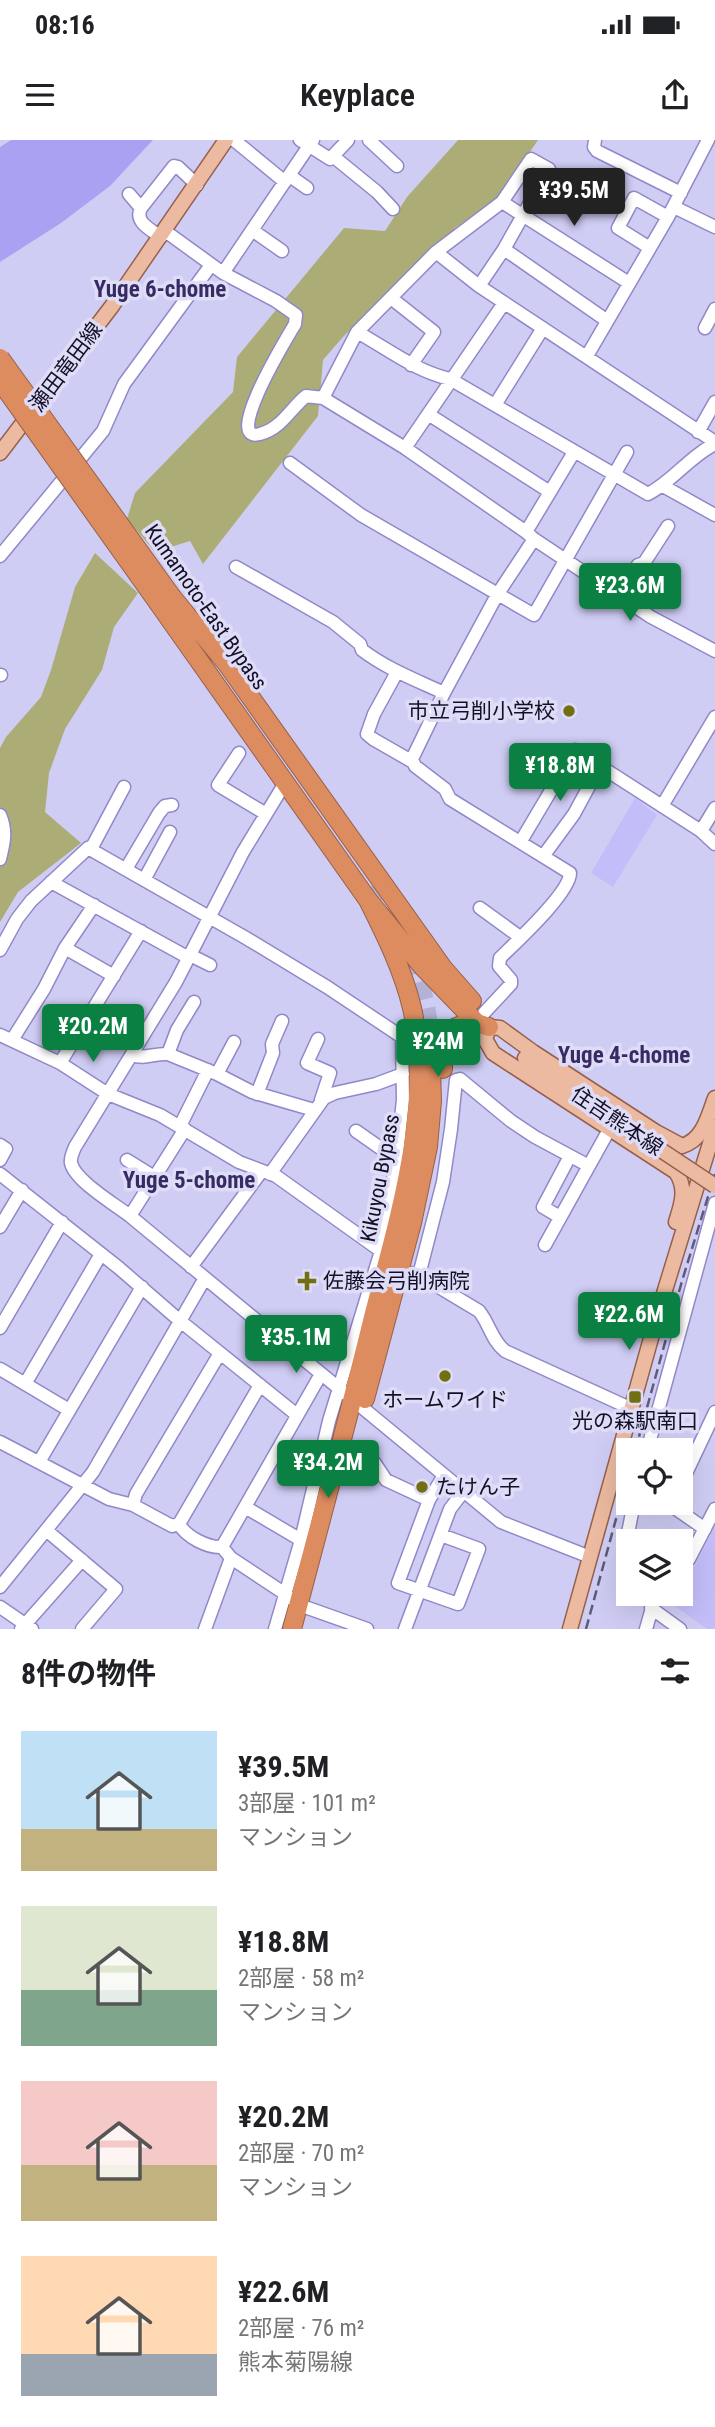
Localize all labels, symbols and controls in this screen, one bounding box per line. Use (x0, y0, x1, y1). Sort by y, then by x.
text: 08:16 (35, 10, 95, 40)
icon: menu (21, 76, 59, 114)
text: Keyplace (300, 76, 415, 114)
icon: share (656, 76, 694, 114)
pin: ¥39.5M (517, 168, 631, 228)
text: ¥39.5M (539, 177, 609, 204)
district label: Yuge 6-chome (94, 276, 226, 303)
street label: 瀬田竜田線 (25, 318, 107, 416)
street label: Kumamoto-East Bypass (140, 520, 272, 694)
pin: ¥23.6M (573, 564, 687, 623)
text: ¥23.6M (595, 572, 665, 599)
place label: 市立弓削小学校 (408, 699, 555, 723)
marker: 市立弓削小学校 (561, 703, 577, 719)
pin: ¥18.8M (503, 744, 617, 803)
text: ¥18.8M (525, 752, 595, 779)
pin: ¥20.2M (36, 1004, 150, 1064)
text: ¥20.2M (58, 1013, 128, 1040)
pin: ¥24M (397, 1020, 479, 1079)
text: ¥24M (412, 1028, 464, 1055)
district label: Yuge 4-chome (558, 1042, 690, 1069)
street label: 住吉熊本線 (567, 1082, 667, 1160)
street label: Kikuyou Bypass (356, 1112, 404, 1244)
district label: Yuge 5-chome (123, 1167, 255, 1194)
place label: 佐藤会弓削病院 (323, 1269, 470, 1293)
marker: 佐藤会弓削病院 (297, 1271, 317, 1291)
pin: ¥22.6M (572, 1292, 686, 1352)
text: ¥22.6M (594, 1301, 664, 1328)
pin: ¥35.1M (239, 1316, 353, 1375)
text: ¥35.1M (261, 1324, 331, 1351)
marker: ホームワイド (437, 1368, 453, 1384)
place label: ホームワイド (382, 1388, 508, 1412)
marker: 光の森駅南口 (627, 1389, 643, 1405)
place label: 光の森駅南口 (572, 1409, 698, 1433)
map controls (616, 1438, 693, 1606)
button: locate (616, 1438, 693, 1515)
pin: ¥34.2M (271, 1440, 385, 1500)
text: ¥34.2M (293, 1449, 363, 1476)
place label: たけん子 (436, 1475, 520, 1499)
marker: たけん子 (414, 1479, 430, 1495)
button: layers (616, 1529, 693, 1606)
icon: filters (656, 1652, 694, 1690)
text: 8件の物件 (21, 1656, 156, 1691)
text: ¥39.5M (238, 1749, 329, 1784)
icon: home (77, 1759, 161, 1843)
text: 3部屋 · 101 m² (238, 1790, 376, 1817)
text: マンション (238, 1824, 353, 1851)
text: ¥18.8M (238, 1924, 329, 1959)
icon: home (77, 1934, 161, 2018)
text: 2部屋 · 58 m² (238, 1965, 364, 1992)
text: マンション (238, 1999, 353, 2026)
text: ¥20.2M (238, 2099, 329, 2134)
icon: home (77, 2109, 161, 2193)
text: 2部屋 · 70 m² (238, 2140, 364, 2167)
text: マンション (238, 2174, 353, 2201)
text: ¥22.6M (238, 2274, 329, 2309)
icon: home (77, 2284, 161, 2368)
text: 2部屋 · 76 m² (238, 2315, 364, 2342)
text: 熊本菊陽線 (238, 2349, 353, 2376)

